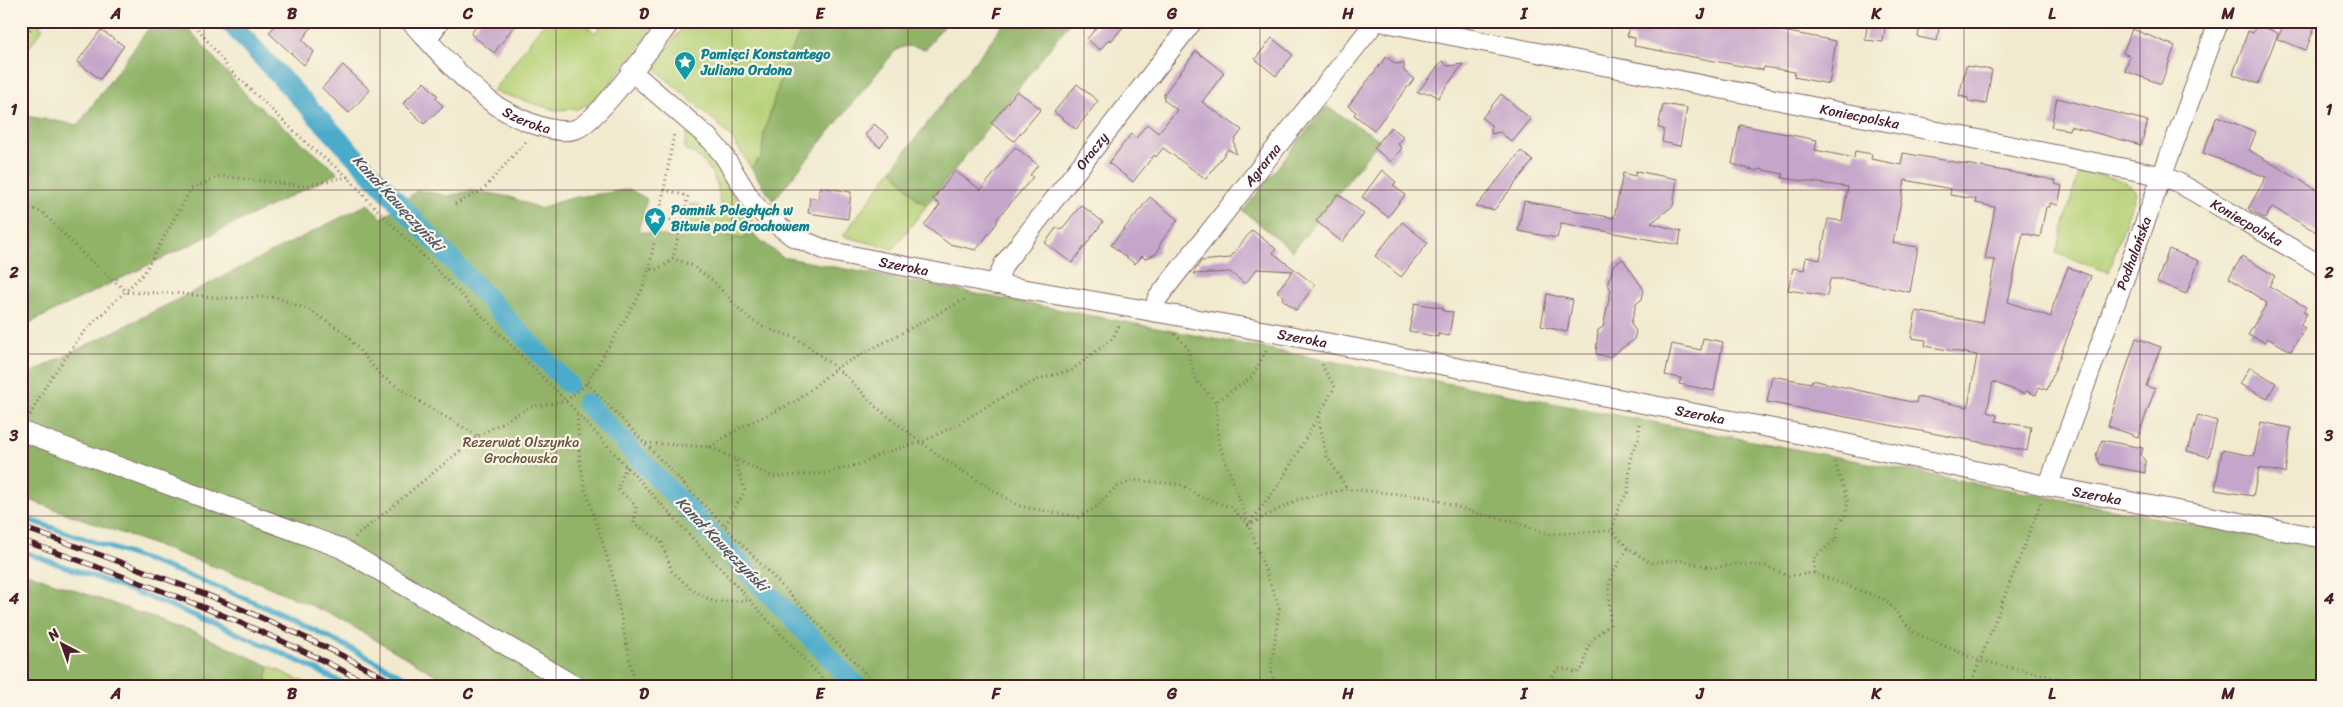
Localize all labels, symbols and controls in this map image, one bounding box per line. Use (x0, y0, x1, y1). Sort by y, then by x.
text: A (110, 0, 121, 28)
text: B (287, 0, 298, 28)
text: C (462, 0, 474, 28)
text: D (639, 0, 649, 28)
text: E (816, 0, 826, 28)
text: F (991, 0, 1002, 28)
text: G (1166, 0, 1178, 28)
text: H (1341, 0, 1354, 28)
text: I (1520, 0, 1529, 28)
text: J (1695, 0, 1705, 28)
text: K (1870, 0, 1882, 28)
text: L (2048, 0, 2056, 28)
text: M (2220, 0, 2235, 28)
place label: Pamięci Konstantego Juliana Ordona (700, 42, 831, 83)
place icon: Pamięci Konstantego Juliana Ordona (673, 50, 697, 81)
text: 1 (11, 95, 18, 124)
text: 1 (2326, 95, 2333, 124)
street label: Koniecpolska (1818, 96, 1902, 136)
street label: Szeroka (498, 99, 553, 141)
street label: Oraczy (1069, 126, 1115, 176)
street label: Agrarna (1237, 137, 1288, 193)
water label: Kanał Kawęczyński (346, 149, 452, 259)
street label: Koniecpolska (2206, 191, 2289, 254)
place label: Pomnik Poległych w Bitwie pod Grochowem (671, 198, 810, 239)
place icon: Pomnik Poległych w Bitwie pod Grochowem (643, 206, 667, 237)
street label: Podhalańska (2109, 213, 2159, 294)
street label: Szeroka (877, 249, 931, 283)
text: 2 (8, 258, 19, 287)
text: 2 (2323, 258, 2334, 287)
street label: Szeroka (1275, 321, 1329, 355)
street label: Szeroka (1673, 397, 1727, 431)
text: 3 (9, 421, 19, 450)
text: 3 (2324, 421, 2334, 450)
park label: Rezerwat Olszynka Grochowska (463, 430, 579, 471)
street label: Szeroka (2070, 478, 2124, 512)
water label: Kanał Kawęczyński (669, 490, 777, 600)
text: 4 (8, 584, 19, 613)
text: 4 (2323, 584, 2334, 613)
north arrow (38, 620, 88, 670)
text: N (41, 622, 66, 648)
text: A (110, 679, 121, 707)
text: B (287, 679, 298, 707)
text: C (462, 679, 474, 707)
text: D (639, 679, 649, 707)
text: E (816, 679, 826, 707)
text: F (991, 679, 1002, 707)
text: G (1166, 679, 1178, 707)
text: H (1341, 679, 1354, 707)
text: I (1520, 679, 1529, 707)
text: J (1695, 679, 1705, 707)
text: K (1870, 679, 1882, 707)
text: L (2048, 679, 2056, 707)
text: M (2220, 679, 2235, 707)

